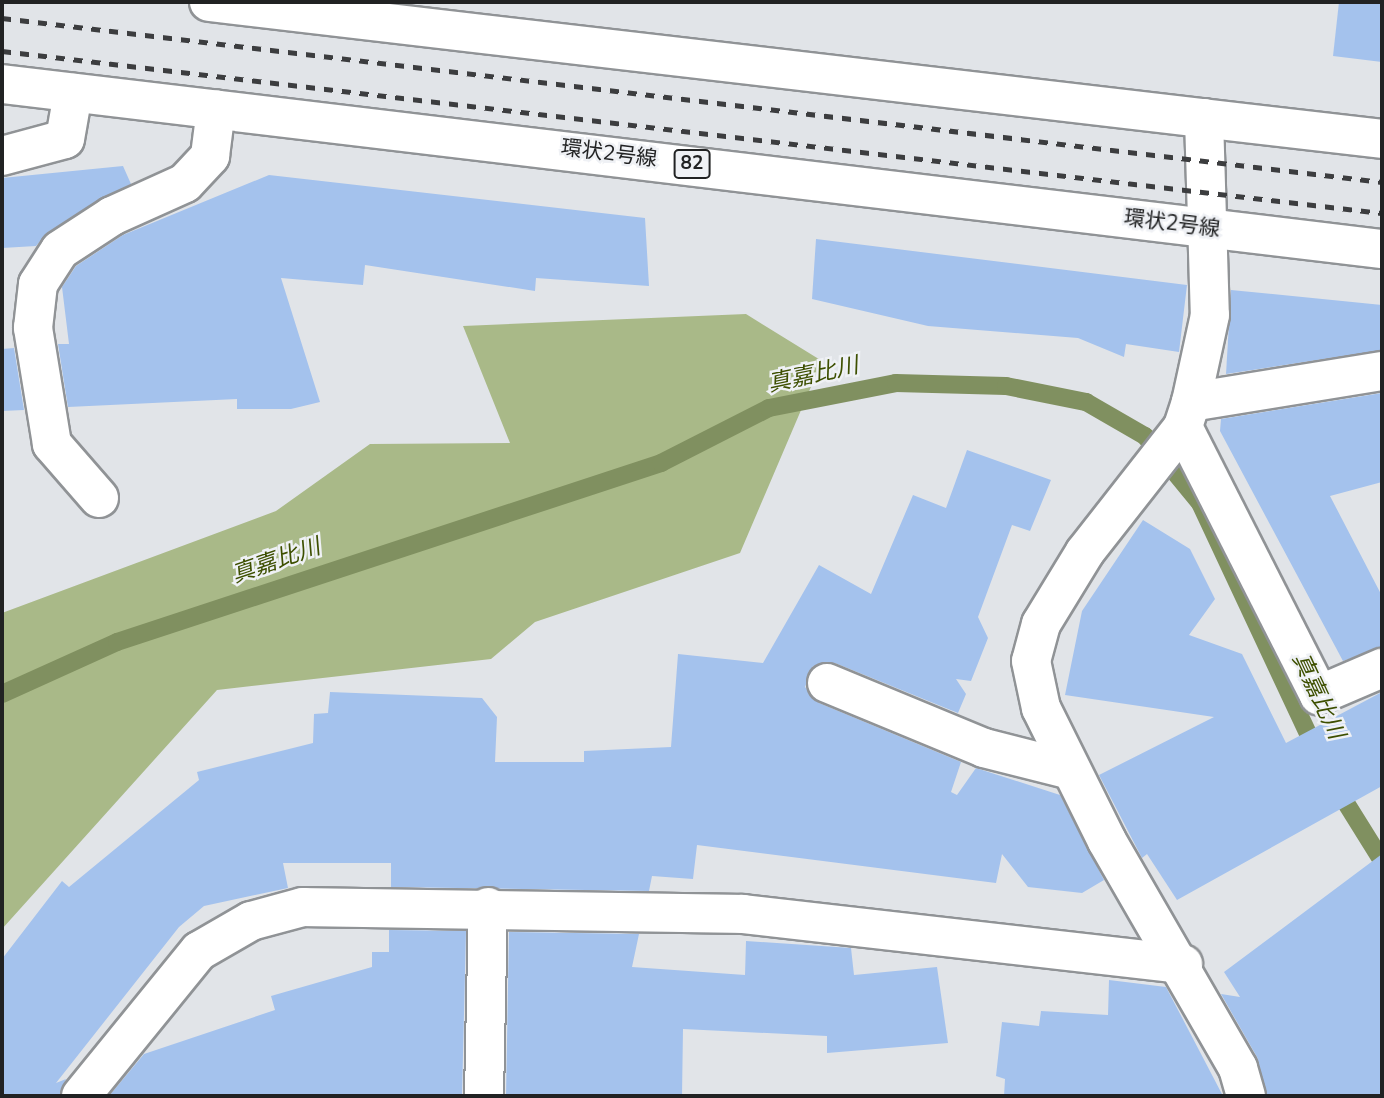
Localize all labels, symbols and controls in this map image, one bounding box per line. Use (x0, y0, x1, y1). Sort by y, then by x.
street label: 環状2号線 (560, 135, 658, 171)
road number: 82 (673, 148, 711, 180)
street label: 環状2号線 (1123, 205, 1221, 241)
water label: 真嘉比川 (765, 352, 861, 398)
water label: 真嘉比川 (228, 533, 324, 589)
water label: 真嘉比川 (1286, 648, 1350, 744)

